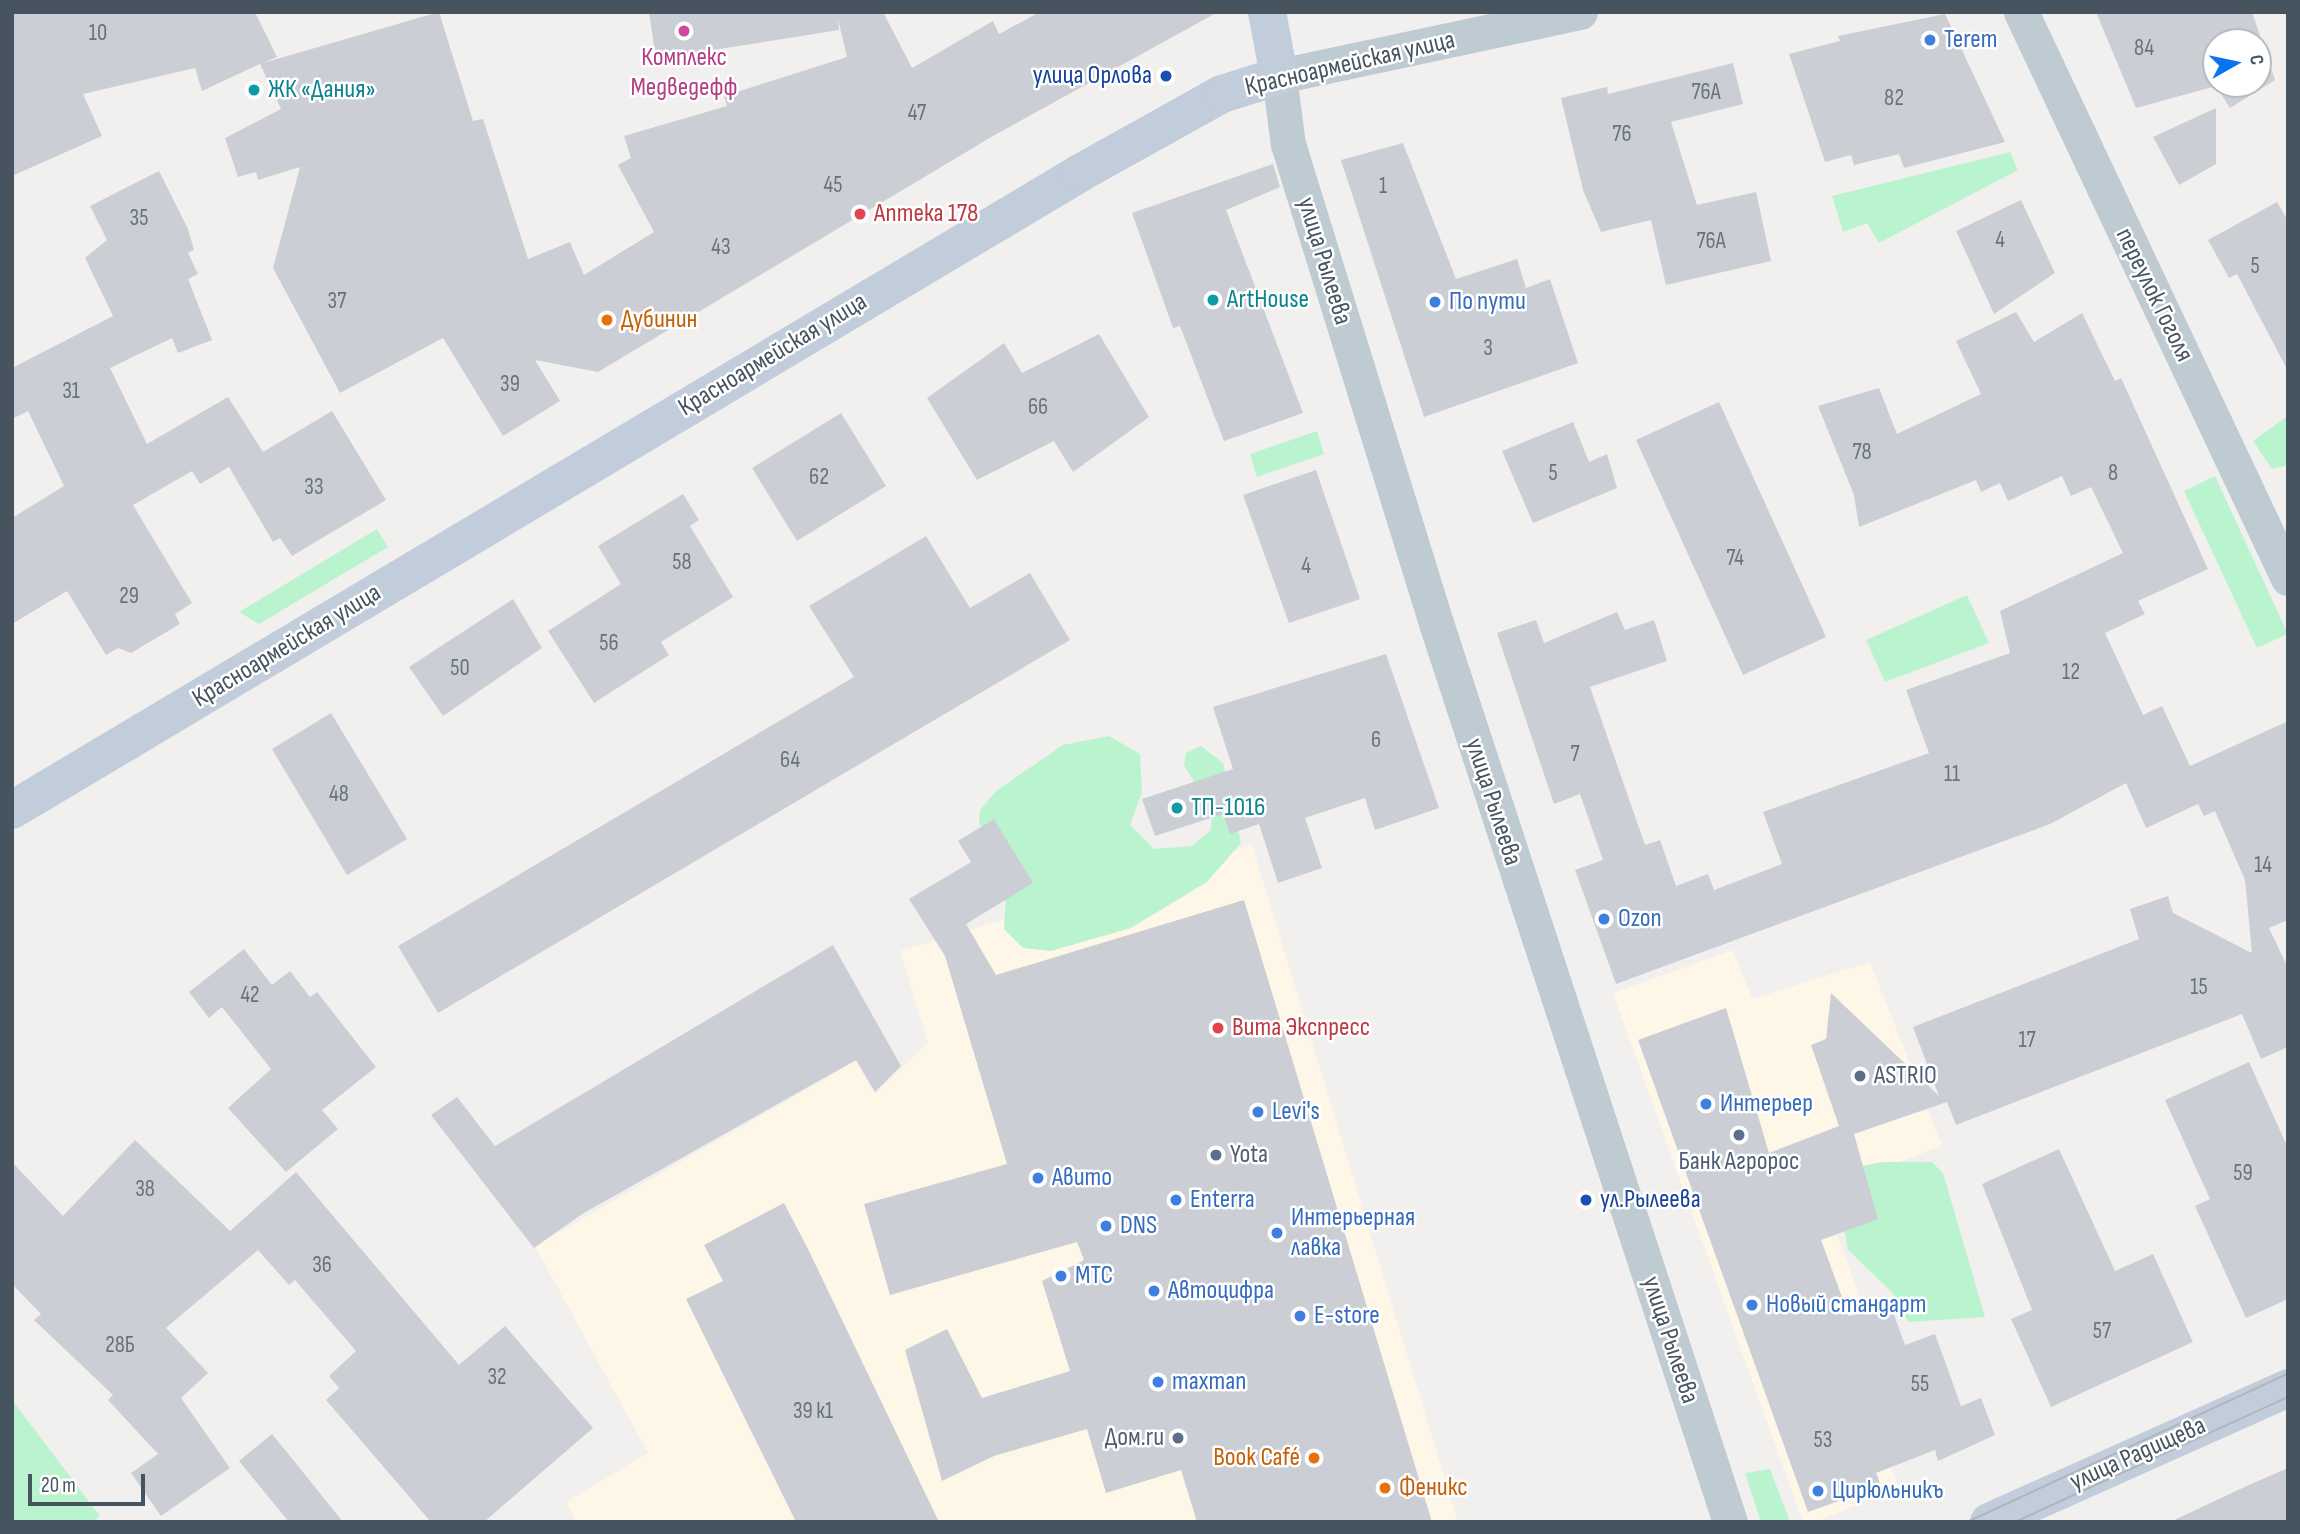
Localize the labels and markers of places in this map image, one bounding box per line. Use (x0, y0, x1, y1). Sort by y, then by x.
marker: Комплекс Медведефф (676, 23, 692, 39)
place label: Terem (1944, 24, 1997, 56)
marker: Terem (1922, 32, 1938, 48)
place label: Комплекс Медведефф (630, 42, 738, 104)
place label: улица Орлова (1033, 60, 1152, 92)
marker: улица Орлова (1158, 68, 1174, 84)
place label: ЖК «Дания» (268, 74, 376, 106)
marker: ЖК «Дания» (246, 82, 262, 98)
place label: Аптека 178 (874, 198, 978, 230)
marker: Аптека 178 (852, 206, 868, 222)
place label: ArtHouse (1227, 284, 1309, 316)
place label: По пути (1449, 286, 1526, 318)
marker: ArtHouse (1205, 292, 1221, 308)
marker: По пути (1427, 294, 1443, 310)
place label: Дубинин (621, 304, 697, 336)
marker: Дубинин (599, 312, 615, 328)
place label: ТП-1016 (1191, 792, 1265, 824)
marker: ТП-1016 (1169, 800, 1185, 816)
place label: Ozon (1618, 903, 1662, 935)
marker: Ozon (1596, 911, 1612, 927)
place label: Вита Экспресс (1232, 1012, 1370, 1044)
marker: Вита Экспресс (1210, 1020, 1226, 1036)
place label: ASTRIO (1874, 1060, 1937, 1092)
marker: ASTRIO (1852, 1068, 1868, 1084)
place label: Интерьер (1720, 1088, 1813, 1120)
place label: Levi's (1272, 1096, 1320, 1128)
marker: Интерьер (1698, 1096, 1714, 1112)
marker: Levi's (1250, 1104, 1266, 1120)
marker: Банк Агророс (1731, 1127, 1747, 1143)
place label: Yota (1230, 1139, 1268, 1171)
place label: Банк Агророс (1679, 1146, 1799, 1178)
marker: Yota (1208, 1147, 1224, 1163)
place label: Авито (1052, 1162, 1112, 1194)
marker: Авито (1030, 1170, 1046, 1186)
place label: Enterra (1190, 1184, 1255, 1216)
place label: ул.Рылеева (1600, 1184, 1701, 1216)
marker: Enterra (1168, 1192, 1184, 1208)
marker: ул.Рылеева (1578, 1192, 1594, 1208)
place label: Интерьерная лавка (1291, 1202, 1415, 1264)
place label: DNS (1120, 1210, 1157, 1242)
marker: DNS (1098, 1218, 1114, 1234)
marker: Интерьерная лавка (1269, 1225, 1285, 1241)
place label: МТС (1075, 1260, 1113, 1292)
marker: МТС (1053, 1268, 1069, 1284)
place label: Автоцифра (1168, 1275, 1274, 1307)
marker: Автоцифра (1146, 1283, 1162, 1299)
place label: Новый стандарт (1766, 1289, 1927, 1321)
marker: Новый стандарт (1744, 1297, 1760, 1313)
place label: E-store (1314, 1300, 1380, 1332)
marker: E-store (1292, 1308, 1308, 1324)
place label: maxman (1172, 1366, 1246, 1398)
marker: maxman (1150, 1374, 1166, 1390)
place label: Дом.ru (1105, 1422, 1164, 1454)
marker: Дом.ru (1170, 1430, 1186, 1446)
place label: Book Café (1213, 1442, 1300, 1474)
marker: Book Café (1306, 1450, 1322, 1466)
place label: Феникс (1399, 1472, 1468, 1504)
place label: Цирюльникъ (1832, 1475, 1944, 1507)
marker: Феникс (1377, 1480, 1393, 1496)
marker: Цирюльникъ (1810, 1483, 1826, 1499)

